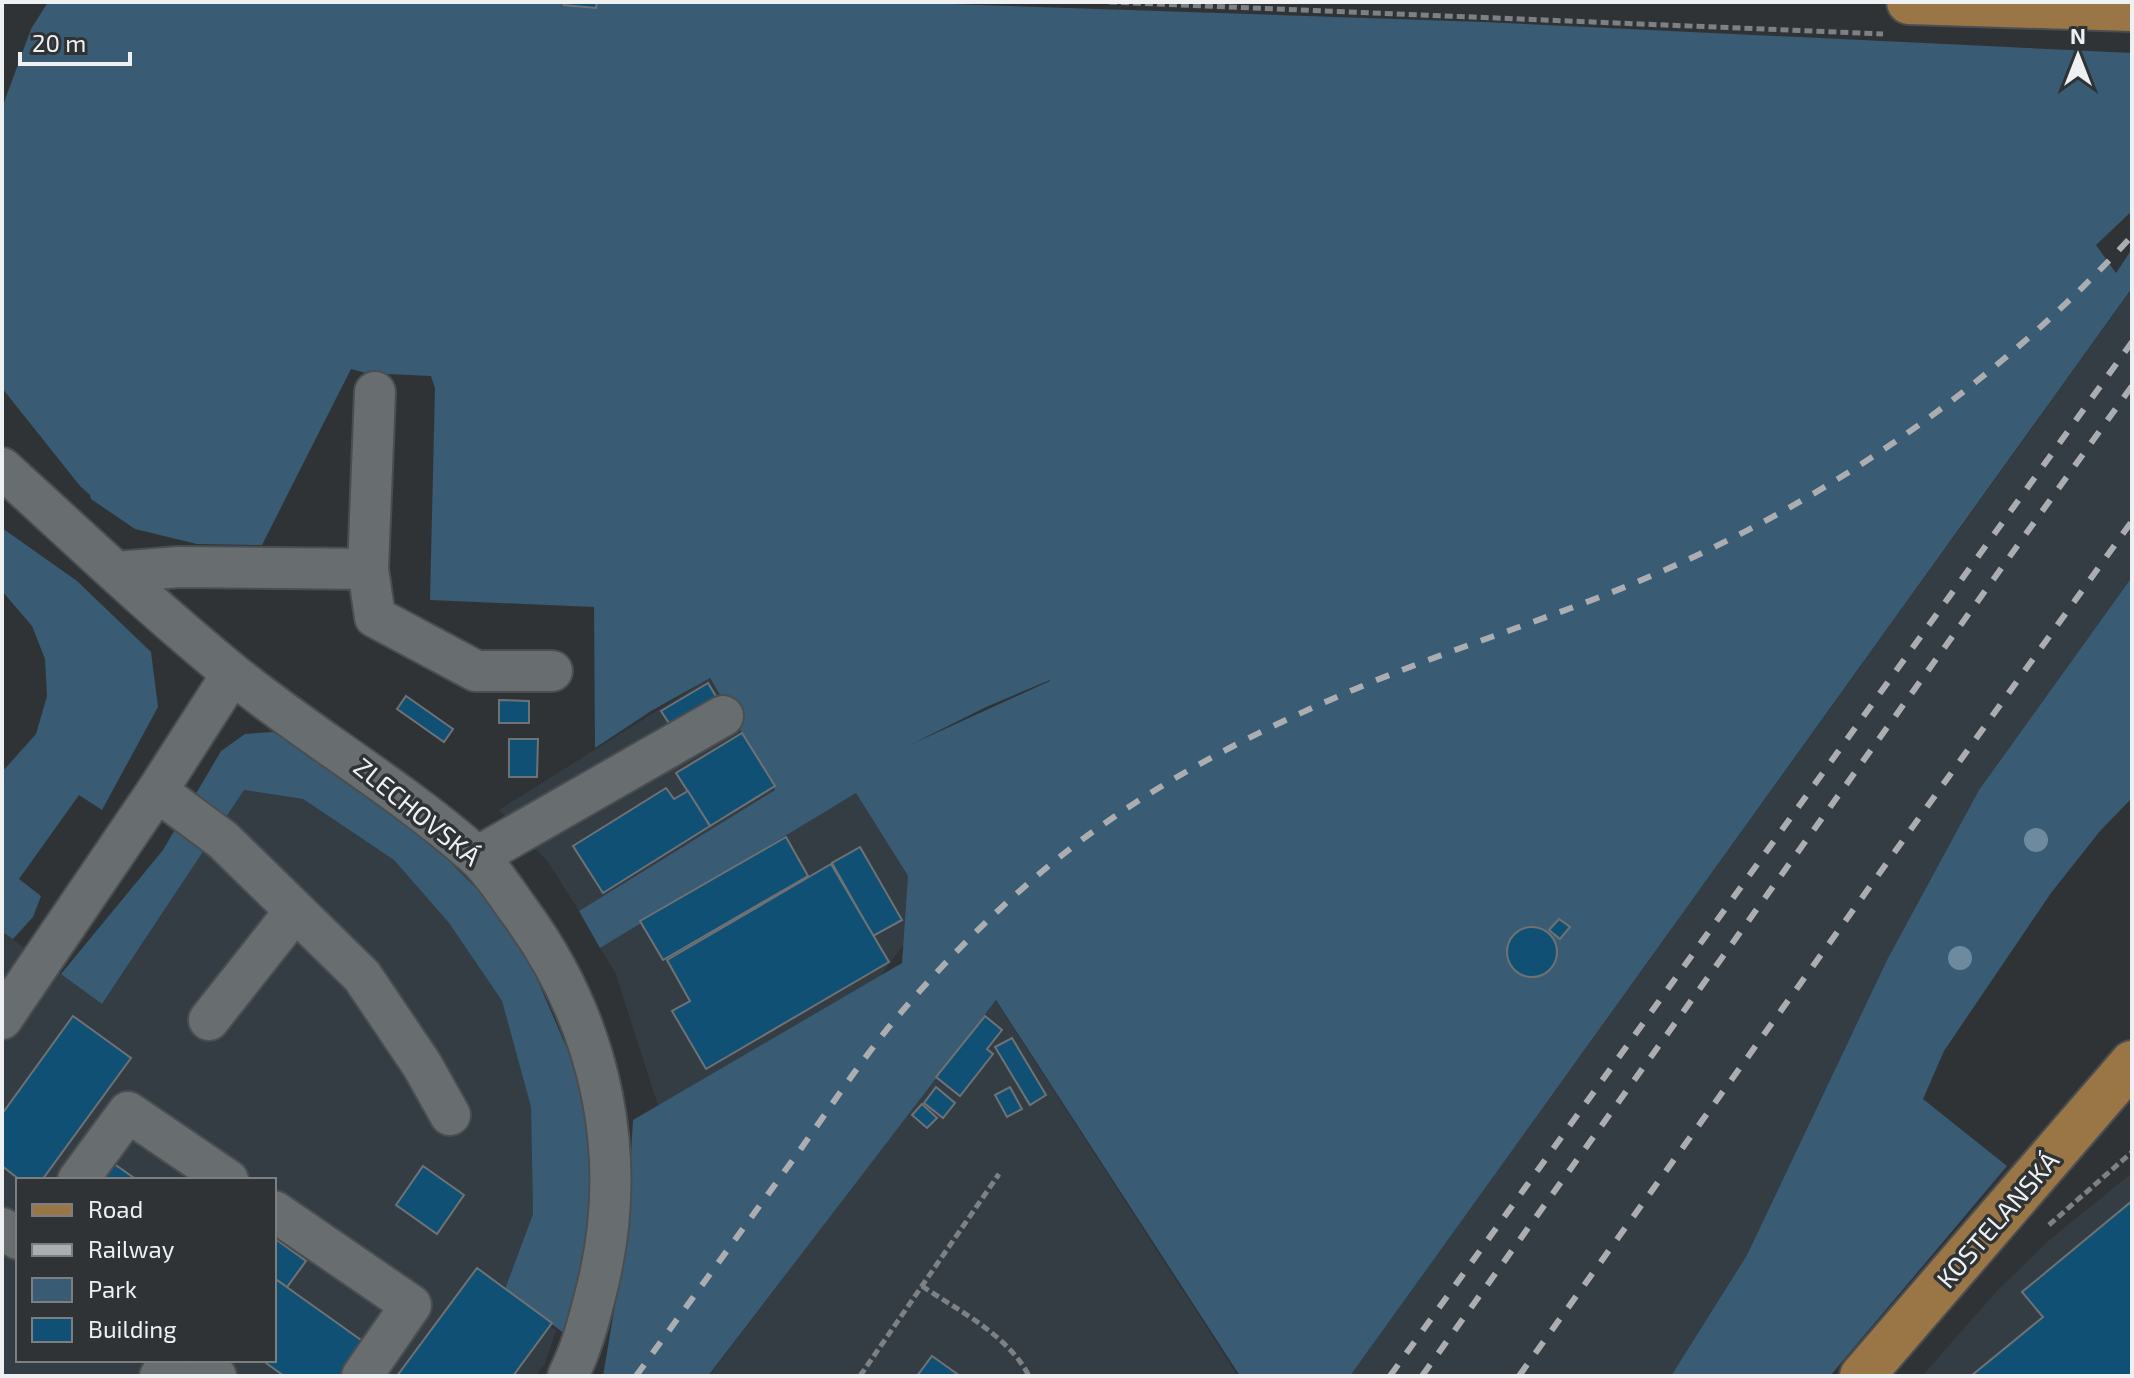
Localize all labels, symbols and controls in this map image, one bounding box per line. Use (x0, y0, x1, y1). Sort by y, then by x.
scale bar (20, 16, 130, 66)
north arrow (2038, 16, 2118, 96)
text: N (2070, 22, 2086, 48)
text: 20 m (32, 28, 86, 57)
street label: ZLECHOVSKÁ (348, 750, 487, 871)
street label: KOSTELANSKÁ (1929, 1145, 2064, 1293)
legend (16, 1178, 276, 1362)
text: Road (88, 1194, 143, 1223)
text: Railway (88, 1234, 175, 1263)
text: Park (88, 1274, 137, 1303)
text: Building (88, 1314, 177, 1343)

